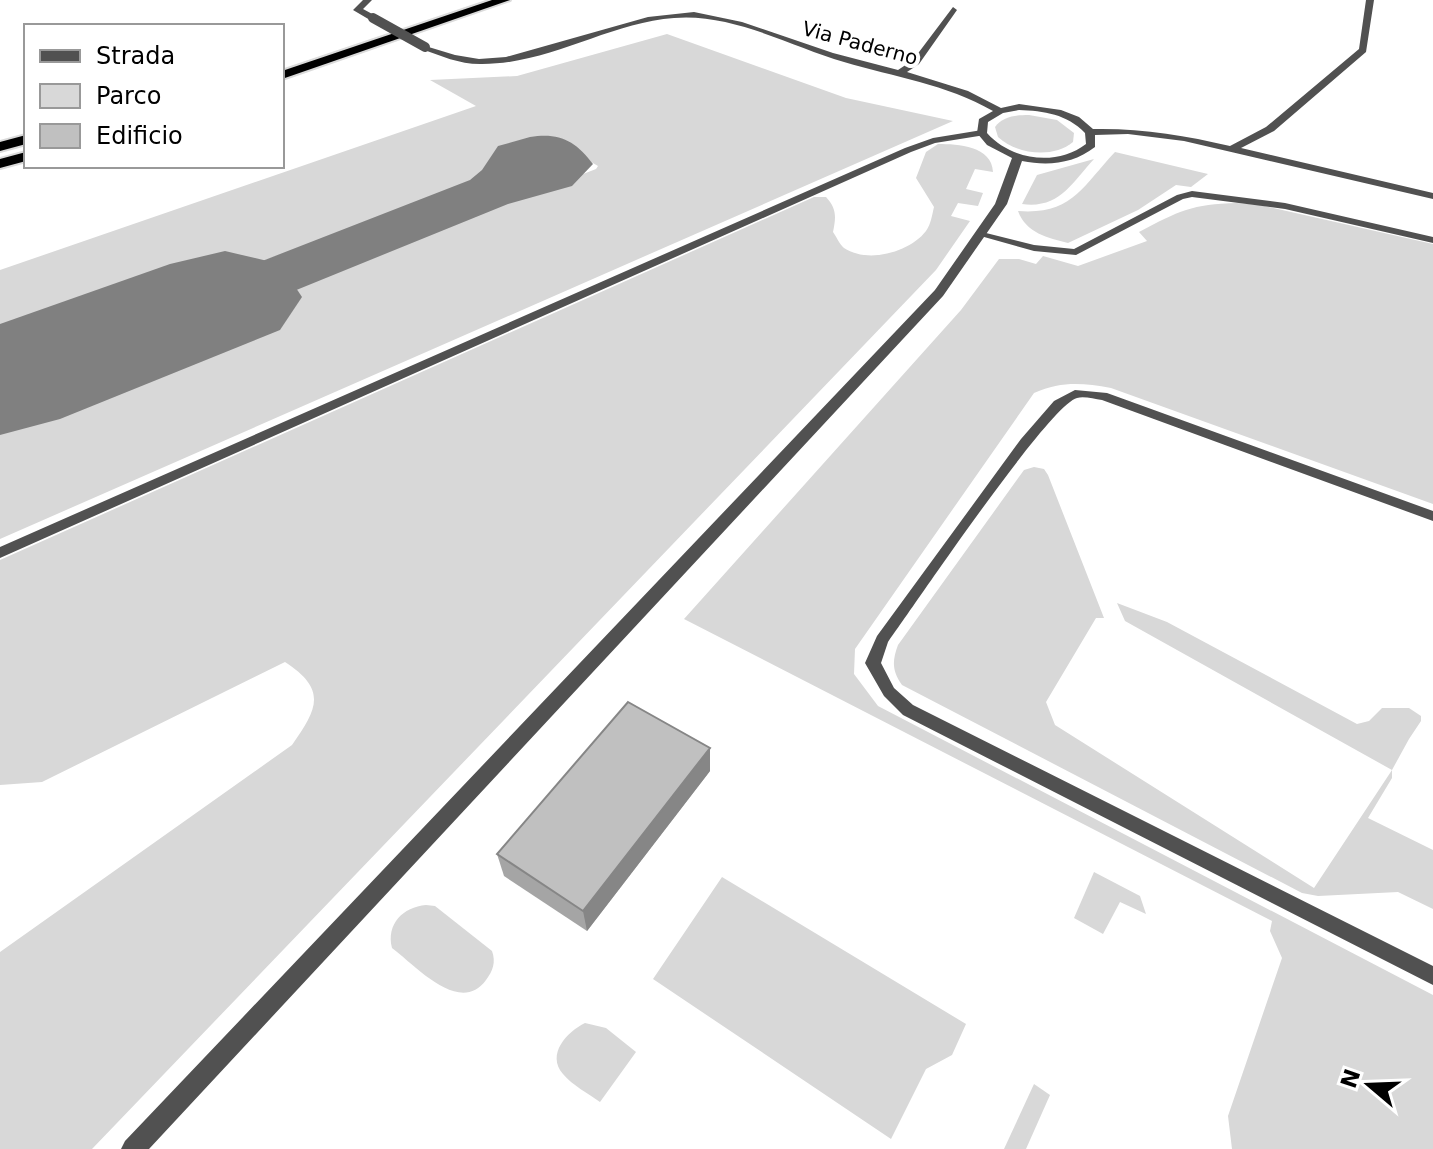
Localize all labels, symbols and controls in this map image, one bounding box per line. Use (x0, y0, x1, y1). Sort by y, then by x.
street label: Via Paderno (800, 16, 920, 70)
legend (24, 24, 284, 168)
text: Strada (96, 42, 175, 70)
text: Parco (96, 82, 161, 110)
text: Edificio (96, 122, 183, 150)
north arrow (1329, 1045, 1409, 1125)
text: N (1336, 1066, 1365, 1091)

